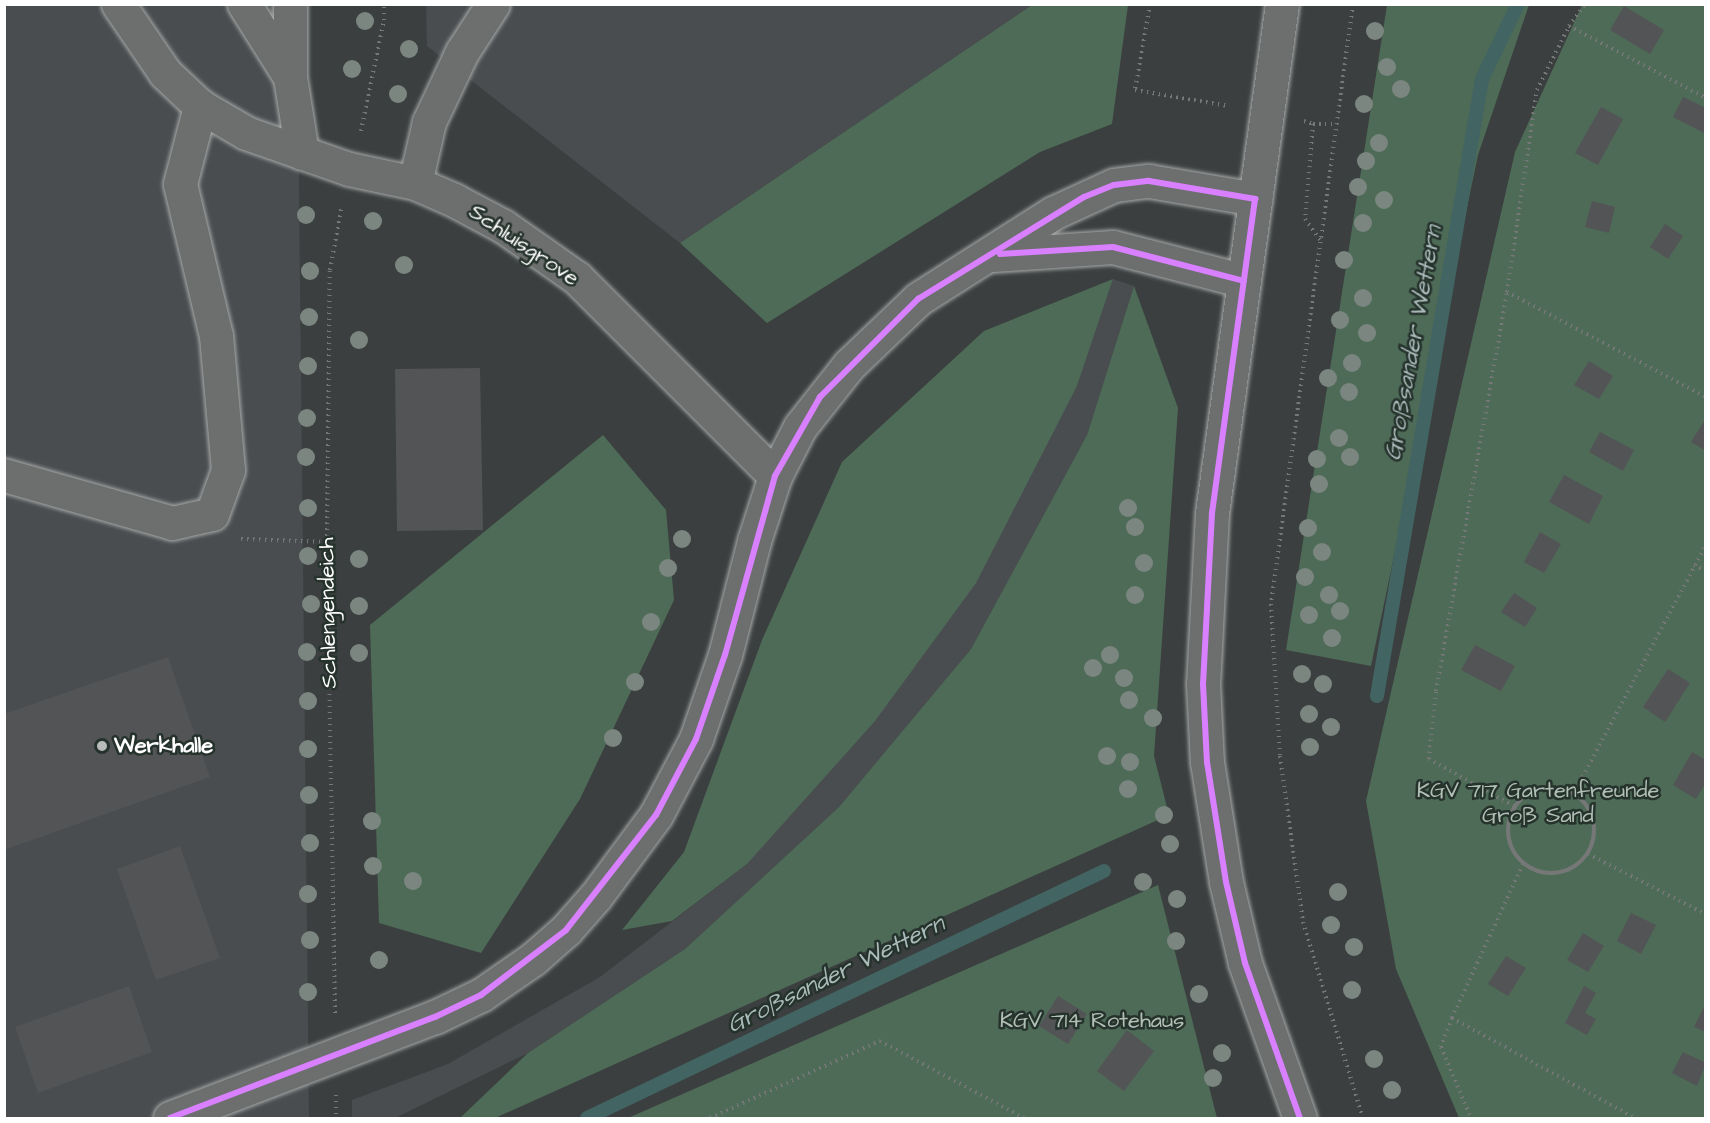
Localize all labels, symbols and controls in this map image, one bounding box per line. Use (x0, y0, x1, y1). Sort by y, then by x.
street label: Schluisgrove (464, 199, 584, 291)
water label: Großsander Wettern (1379, 223, 1449, 463)
street label: Schlengendeich (313, 537, 343, 689)
place label: Werkhalle (114, 733, 213, 759)
marker: Werkhalle (95, 739, 109, 753)
park label: KGV 717 Gartenfreunde Groß Sand (1417, 777, 1659, 828)
water label: Großsander Wettern (723, 910, 949, 1040)
park label: KGV 714 Rotehaus (1000, 1008, 1184, 1034)

